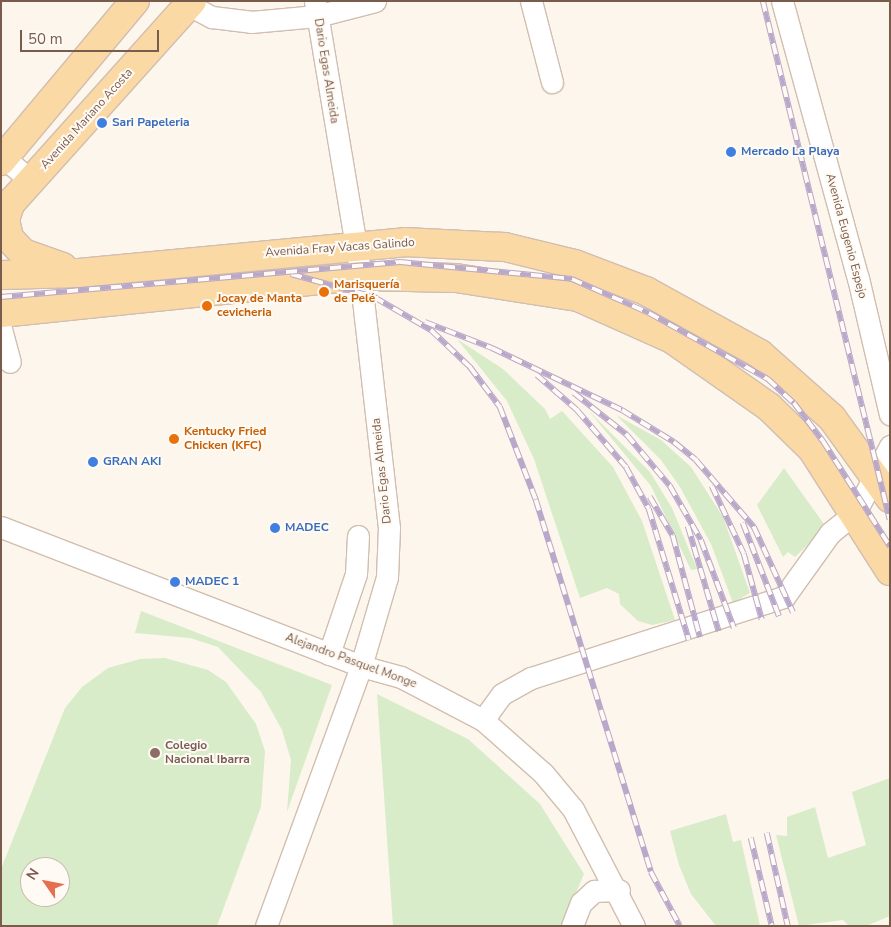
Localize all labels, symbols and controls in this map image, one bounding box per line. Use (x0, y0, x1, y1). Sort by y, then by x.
street label: Dario Egas Almeida (311, 17, 341, 125)
scale bar (22, 20, 161, 52)
text: 50 m (28, 29, 63, 49)
street label: Avenida Mariano Acosta (38, 66, 136, 172)
place label: Sari Papeleria (112, 116, 190, 130)
marker: Sari Papeleria (96, 117, 108, 129)
place label: Mercado La Playa (741, 145, 840, 159)
marker: Mercado La Playa (725, 146, 737, 158)
street label: Avenida Eugenio Espejo (822, 172, 870, 300)
street label: Avenida Fray Vacas Galindo (265, 236, 415, 260)
place label: Marisquería de Pelé (334, 278, 400, 306)
marker: Marisquería de Pelé (318, 286, 330, 298)
place label: Jocay de Manta cevicheria (217, 292, 302, 320)
marker: Jocay de Manta cevicheria (201, 300, 213, 312)
street label: Dario Egas Almeida (369, 417, 395, 525)
place label: Kentucky Fried Chicken (KFC) (184, 425, 266, 453)
marker: Kentucky Fried Chicken (KFC) (168, 433, 180, 445)
place label: GRAN AKI (103, 455, 161, 469)
marker: GRAN AKI (87, 456, 99, 468)
place label: MADEC (285, 521, 329, 535)
marker: MADEC (269, 522, 281, 534)
place label: MADEC 1 (185, 575, 239, 589)
marker: MADEC 1 (169, 576, 181, 588)
street label: Alejandro Pasquel Monge (283, 630, 419, 692)
place label: Colegio Nacional Ibarra (165, 739, 250, 767)
marker: Colegio Nacional Ibarra (149, 747, 161, 759)
north arrow (20, 857, 70, 907)
text: N (22, 865, 44, 884)

